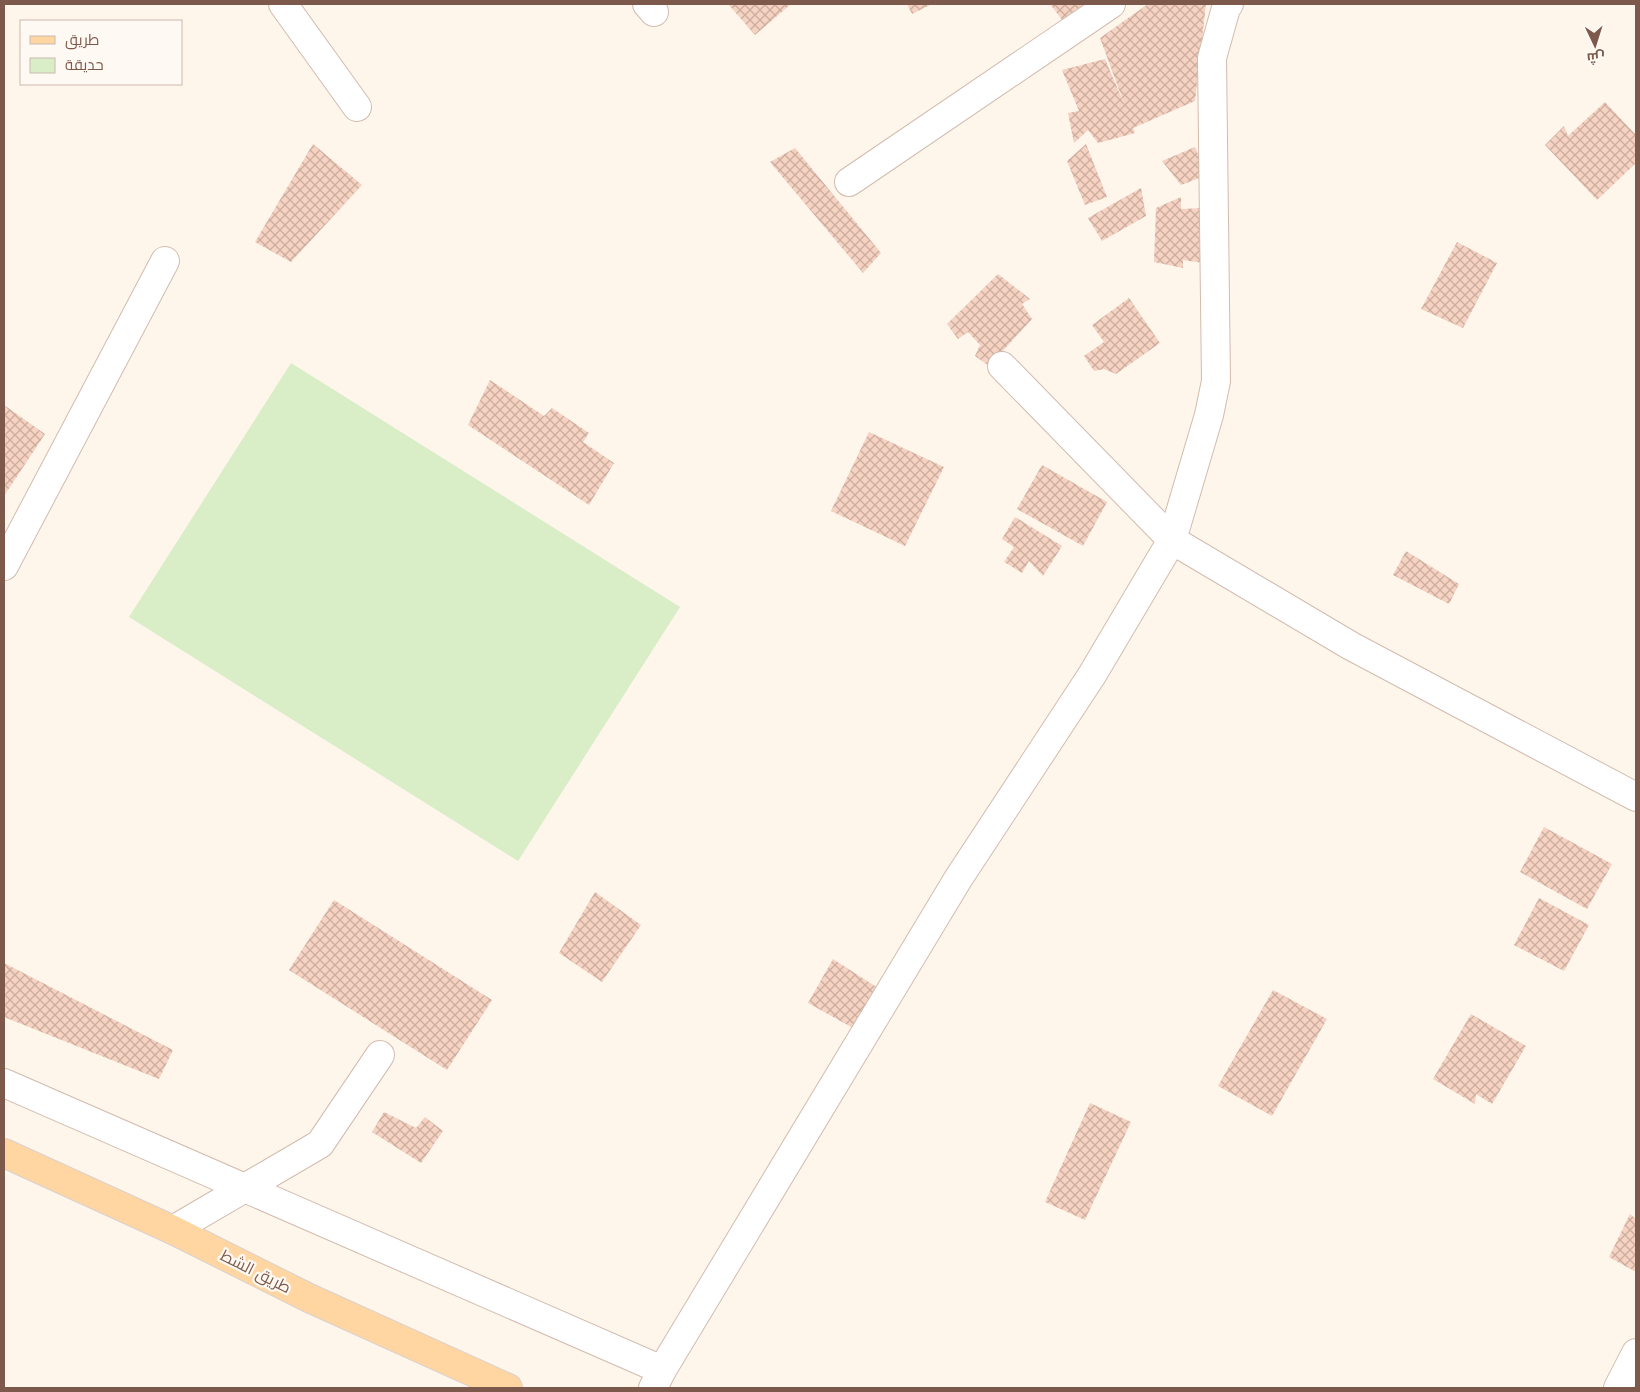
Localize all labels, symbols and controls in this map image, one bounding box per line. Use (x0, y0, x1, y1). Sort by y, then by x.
legend (20, 20, 182, 85)
north arrow (1570, 20, 1620, 70)
text: طريق (65, 30, 99, 50)
text: ش (1586, 48, 1605, 68)
text: حديقة (65, 55, 104, 74)
street label: طريق الشط (217, 1245, 295, 1298)

